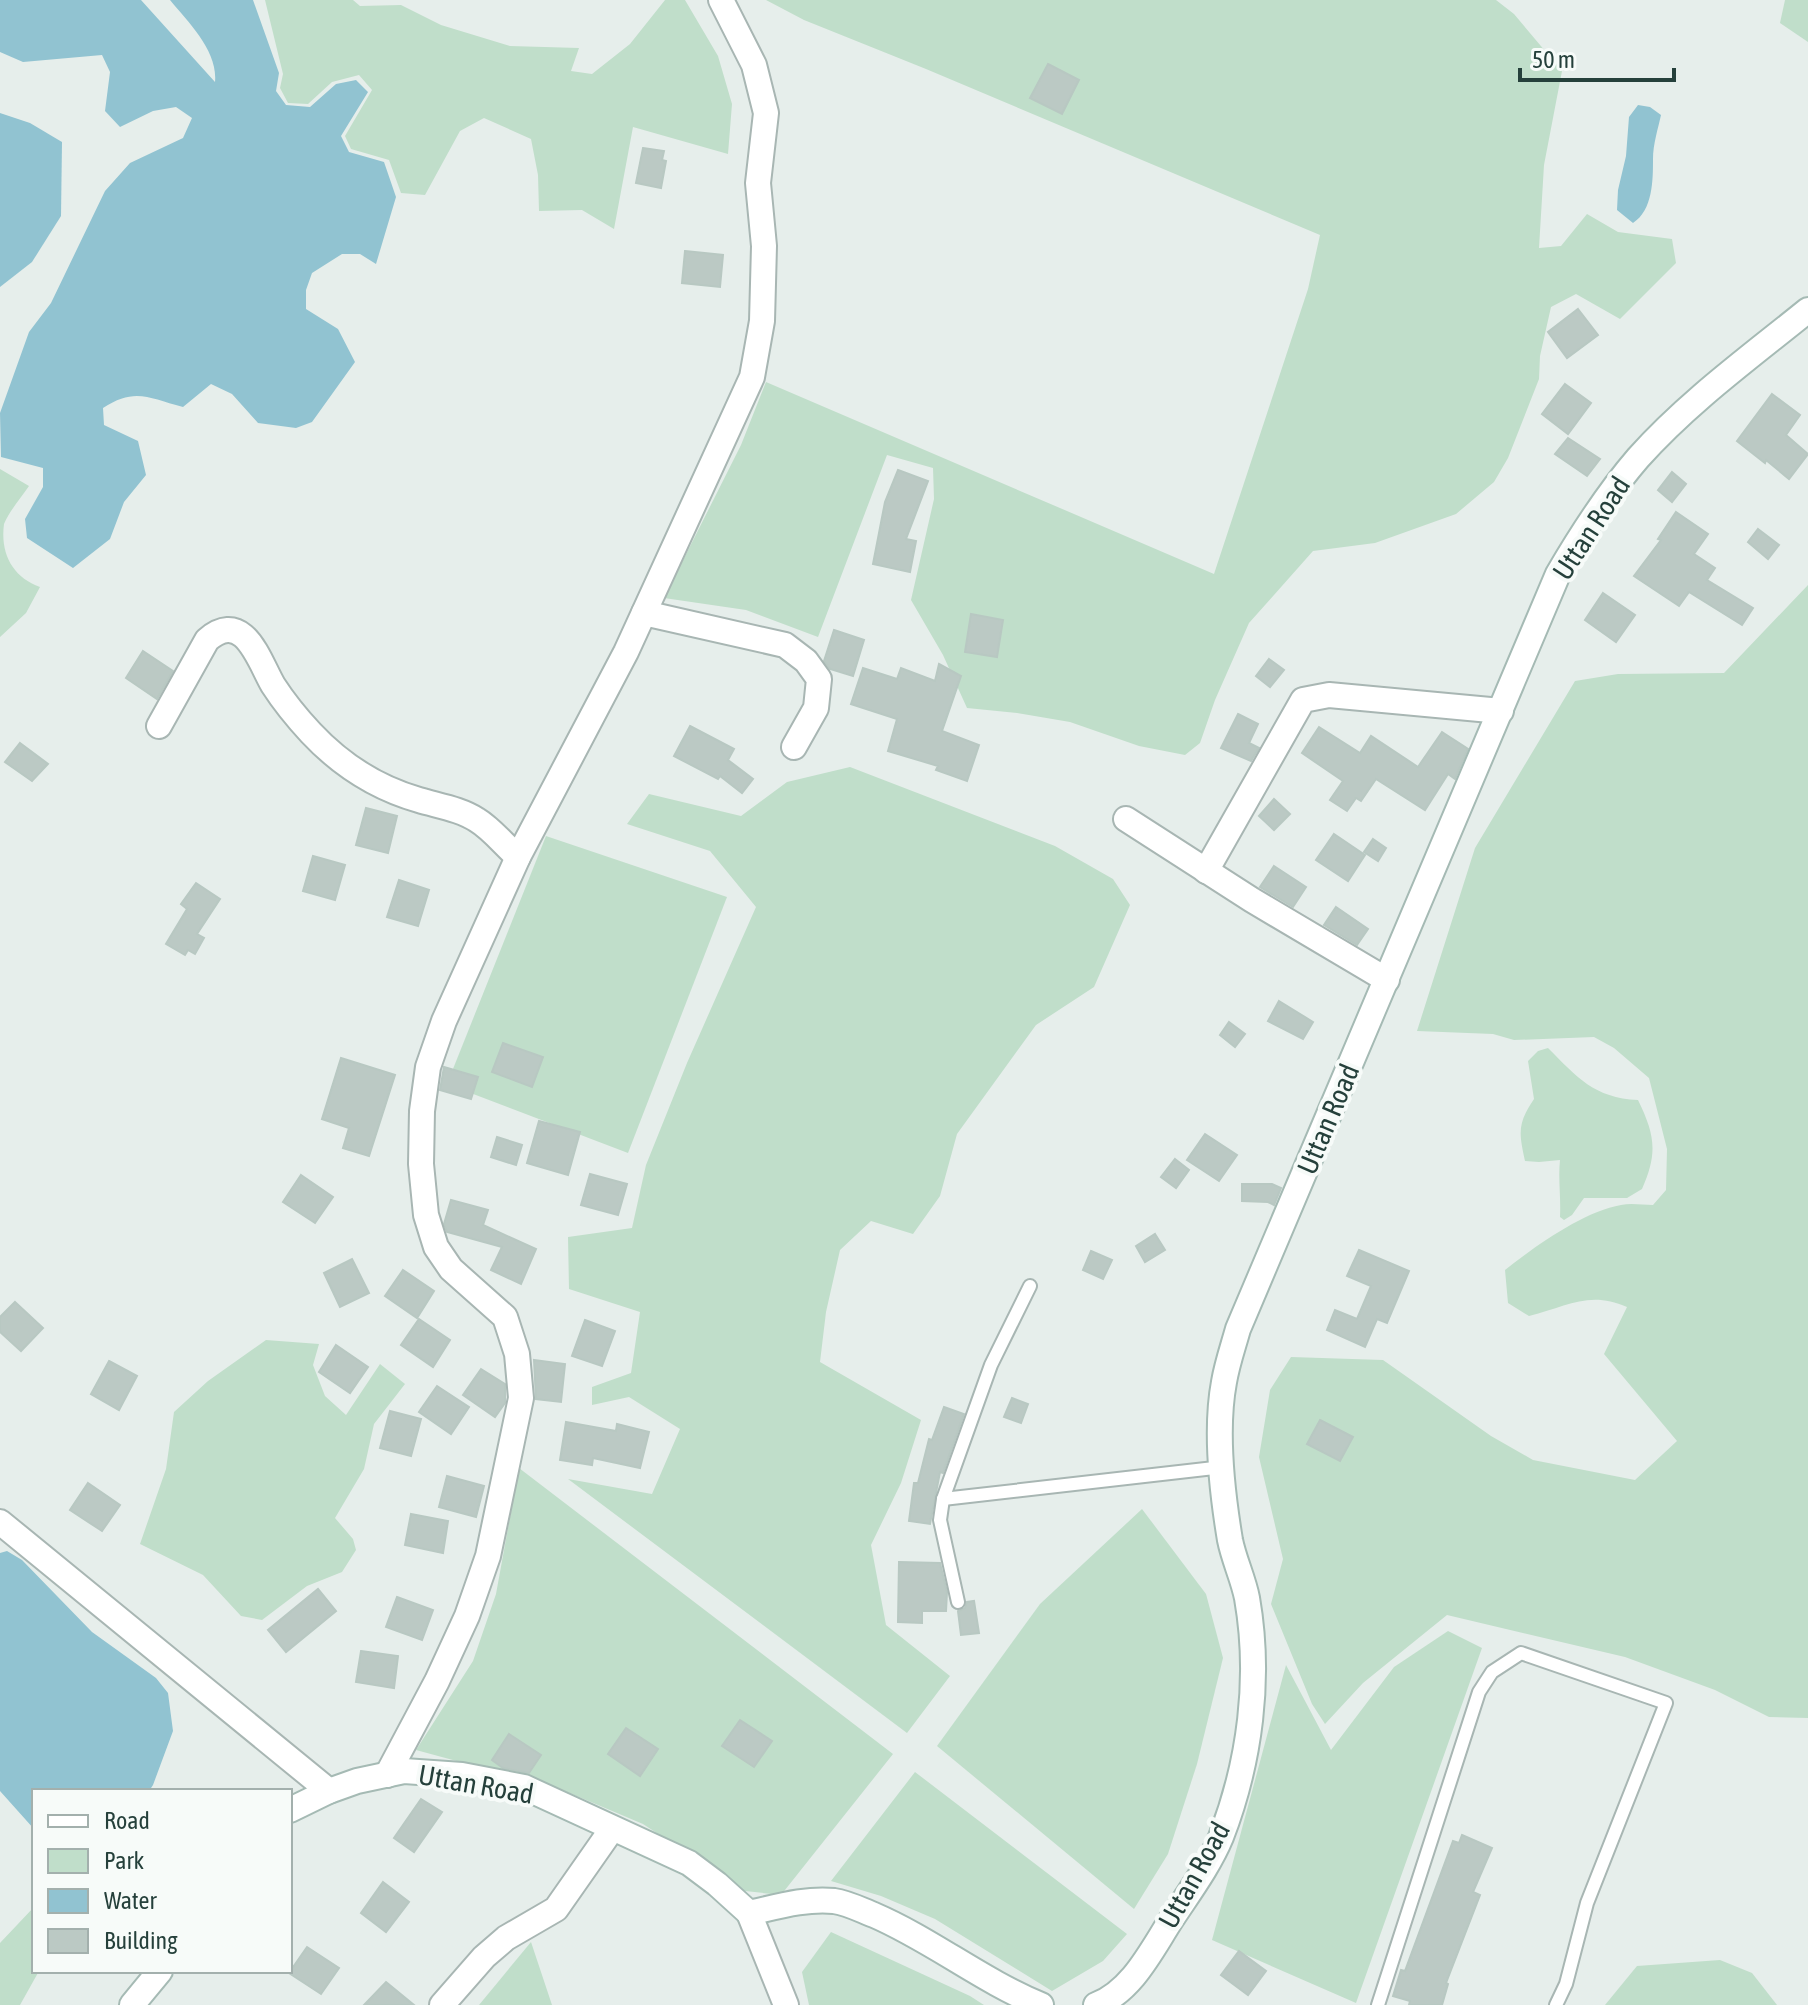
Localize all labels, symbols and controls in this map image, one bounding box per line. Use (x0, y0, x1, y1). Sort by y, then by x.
scale bar (1520, 32, 1674, 82)
text: 50 m (1532, 46, 1575, 73)
street label: Uttan Road (1546, 470, 1636, 586)
street label: Uttan Road (1291, 1059, 1365, 1179)
street label: Uttan Road (416, 1758, 536, 1810)
legend (32, 1789, 292, 1973)
text: Road (104, 1807, 150, 1834)
street label: Uttan Road (1152, 1816, 1236, 1934)
text: Park (104, 1847, 145, 1874)
text: Water (104, 1887, 157, 1914)
text: Building (104, 1927, 178, 1954)

